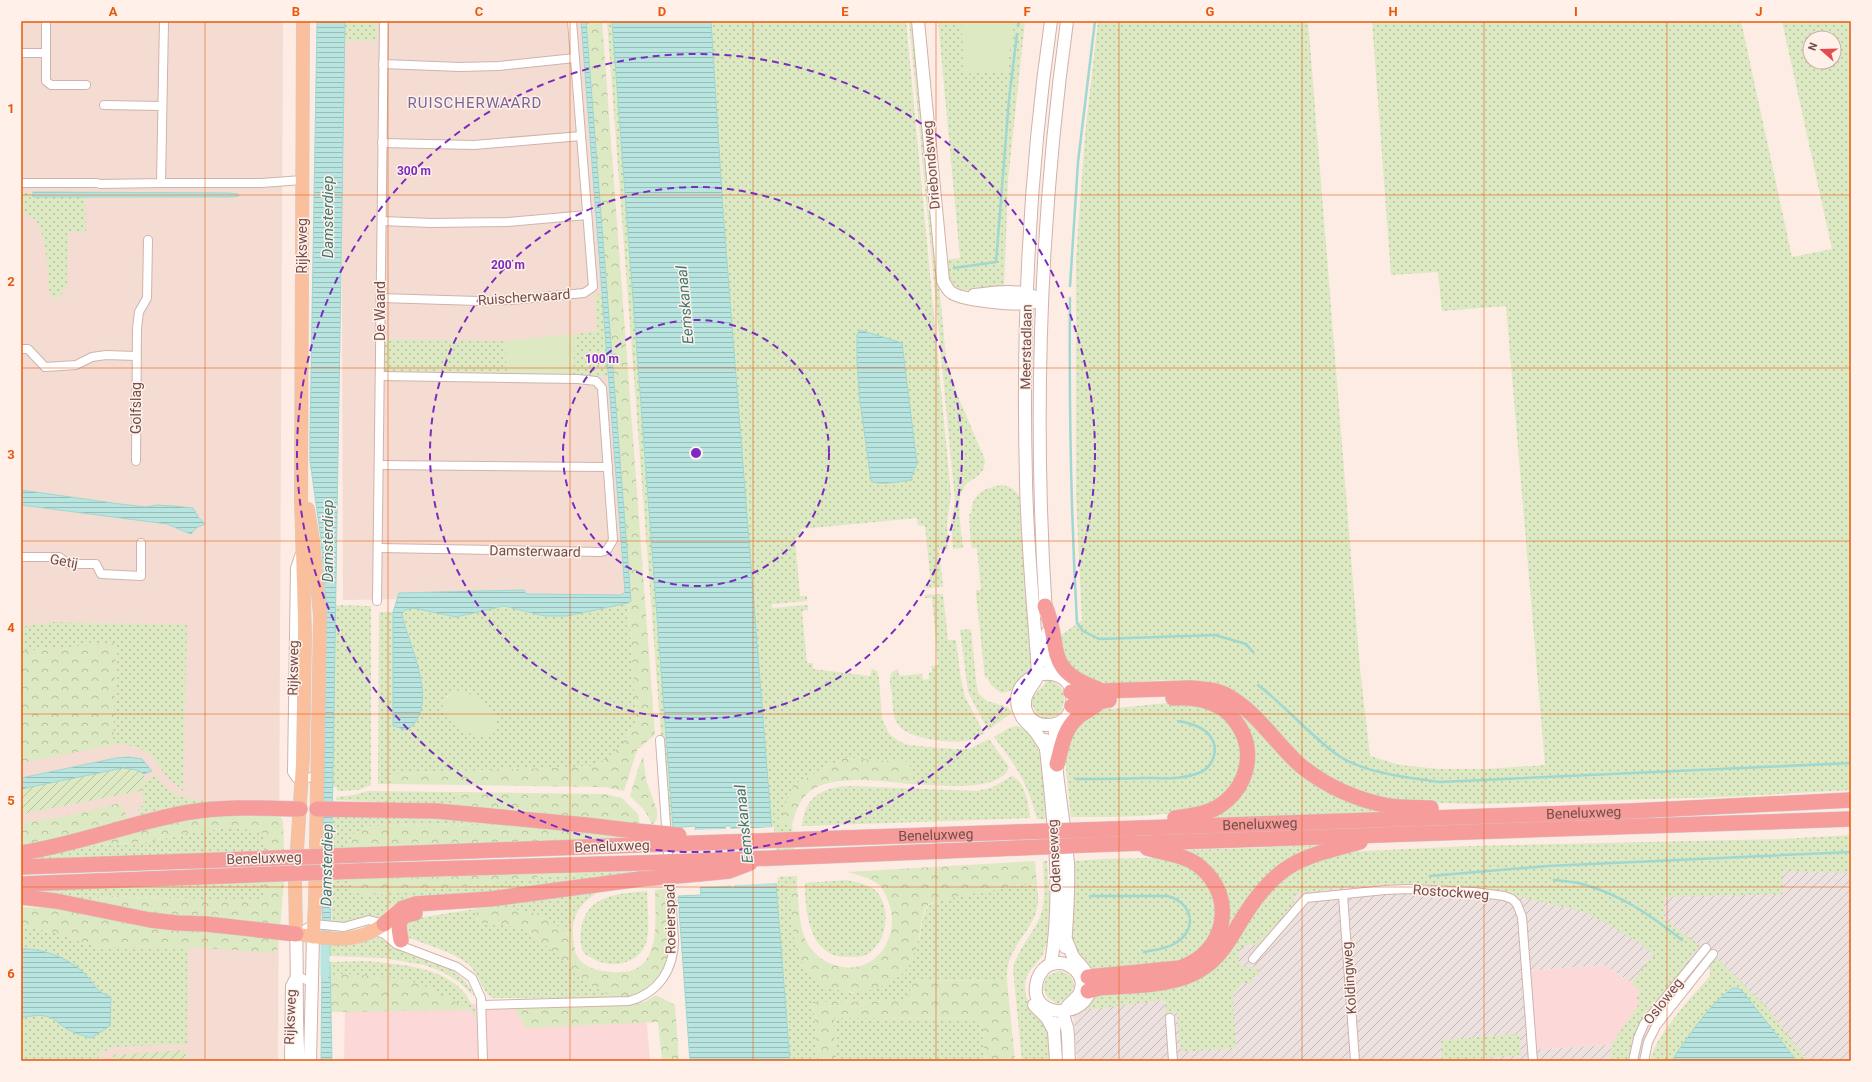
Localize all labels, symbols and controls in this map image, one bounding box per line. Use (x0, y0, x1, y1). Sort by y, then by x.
text: A (109, 4, 118, 19)
text: B (292, 4, 300, 19)
text: C (475, 4, 484, 19)
text: D (658, 4, 666, 19)
text: E (841, 4, 849, 19)
text: F (1023, 4, 1031, 19)
text: G (1206, 4, 1215, 19)
text: H (1388, 4, 1398, 19)
text: I (1574, 4, 1578, 19)
text: J (1755, 4, 1763, 19)
north arrow (1802, 30, 1842, 70)
text: N (1806, 41, 1821, 53)
district label: RUISCHERWAARD (408, 94, 542, 112)
text: 1 (7, 101, 15, 116)
street label: Driebondsweg (919, 120, 943, 210)
text: 300 m (397, 164, 431, 178)
water label: Damsterdiep (319, 176, 337, 258)
street label: Rijksweg (294, 218, 310, 274)
text: 200 m (491, 258, 525, 272)
water label: Eemskanaal (673, 265, 697, 345)
text: 2 (7, 274, 15, 289)
street label: De Waard (372, 281, 388, 341)
street label: Ruischerwaard (477, 286, 571, 308)
street label: Meerstadlaan (1017, 304, 1035, 390)
text: 100 m (585, 352, 619, 366)
street label: Golfslag (128, 382, 144, 434)
centre of rings (689, 446, 703, 460)
text: 3 (7, 447, 15, 462)
water label: Damsterdiep (319, 500, 337, 582)
street label: Damsterwaard (489, 542, 581, 560)
street label: Getij (49, 551, 79, 571)
text: 4 (7, 620, 15, 635)
street label: Rijksweg (285, 640, 301, 696)
water label: Eemskanaal (731, 783, 757, 864)
text: 5 (7, 793, 15, 808)
street label: Beneluxweg (1546, 803, 1622, 822)
street label: Beneluxweg (1222, 815, 1298, 833)
street label: Odenseweg (1044, 819, 1064, 893)
water label: Damsterdiep (317, 824, 337, 906)
street label: Beneluxweg (898, 826, 974, 844)
street label: Beneluxweg (574, 837, 650, 855)
street label: Beneluxweg (226, 849, 302, 867)
street label: Rostockweg (1412, 881, 1490, 903)
street label: Roeierspad (661, 884, 679, 954)
street label: Koldingweg (1338, 941, 1360, 1015)
text: 6 (7, 966, 15, 981)
street label: Osloweg (1640, 975, 1686, 1027)
street label: Rijksweg (281, 989, 299, 1045)

